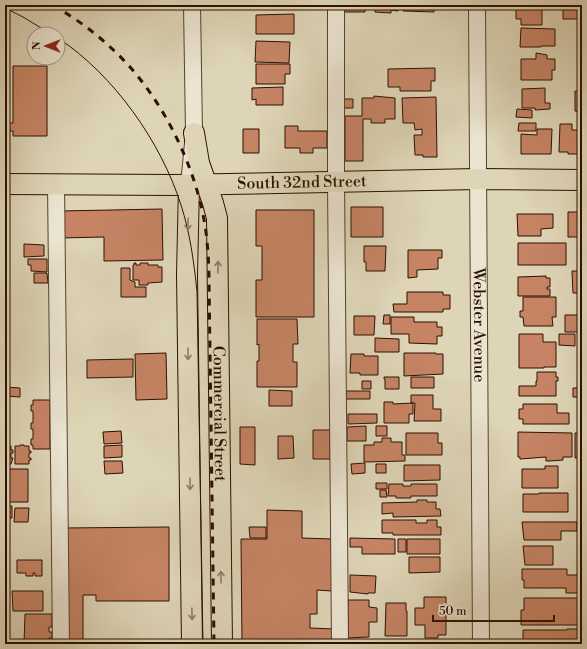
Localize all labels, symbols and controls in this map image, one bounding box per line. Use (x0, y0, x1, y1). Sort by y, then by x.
north arrow (26, 26, 66, 66)
text: N (30, 41, 44, 50)
street label: South 32nd Street (237, 171, 367, 194)
one-way arrow (185, 217, 192, 230)
one-way arrow (214, 261, 222, 274)
street label: Webster Avenue (469, 267, 489, 382)
street label: Commercial Street (208, 346, 230, 482)
one-way arrow (184, 347, 192, 360)
one-way arrow (186, 477, 194, 490)
one-way arrow (217, 571, 225, 584)
scale bar (433, 597, 554, 623)
text: 50 m (439, 604, 467, 619)
one-way arrow (188, 607, 196, 620)

